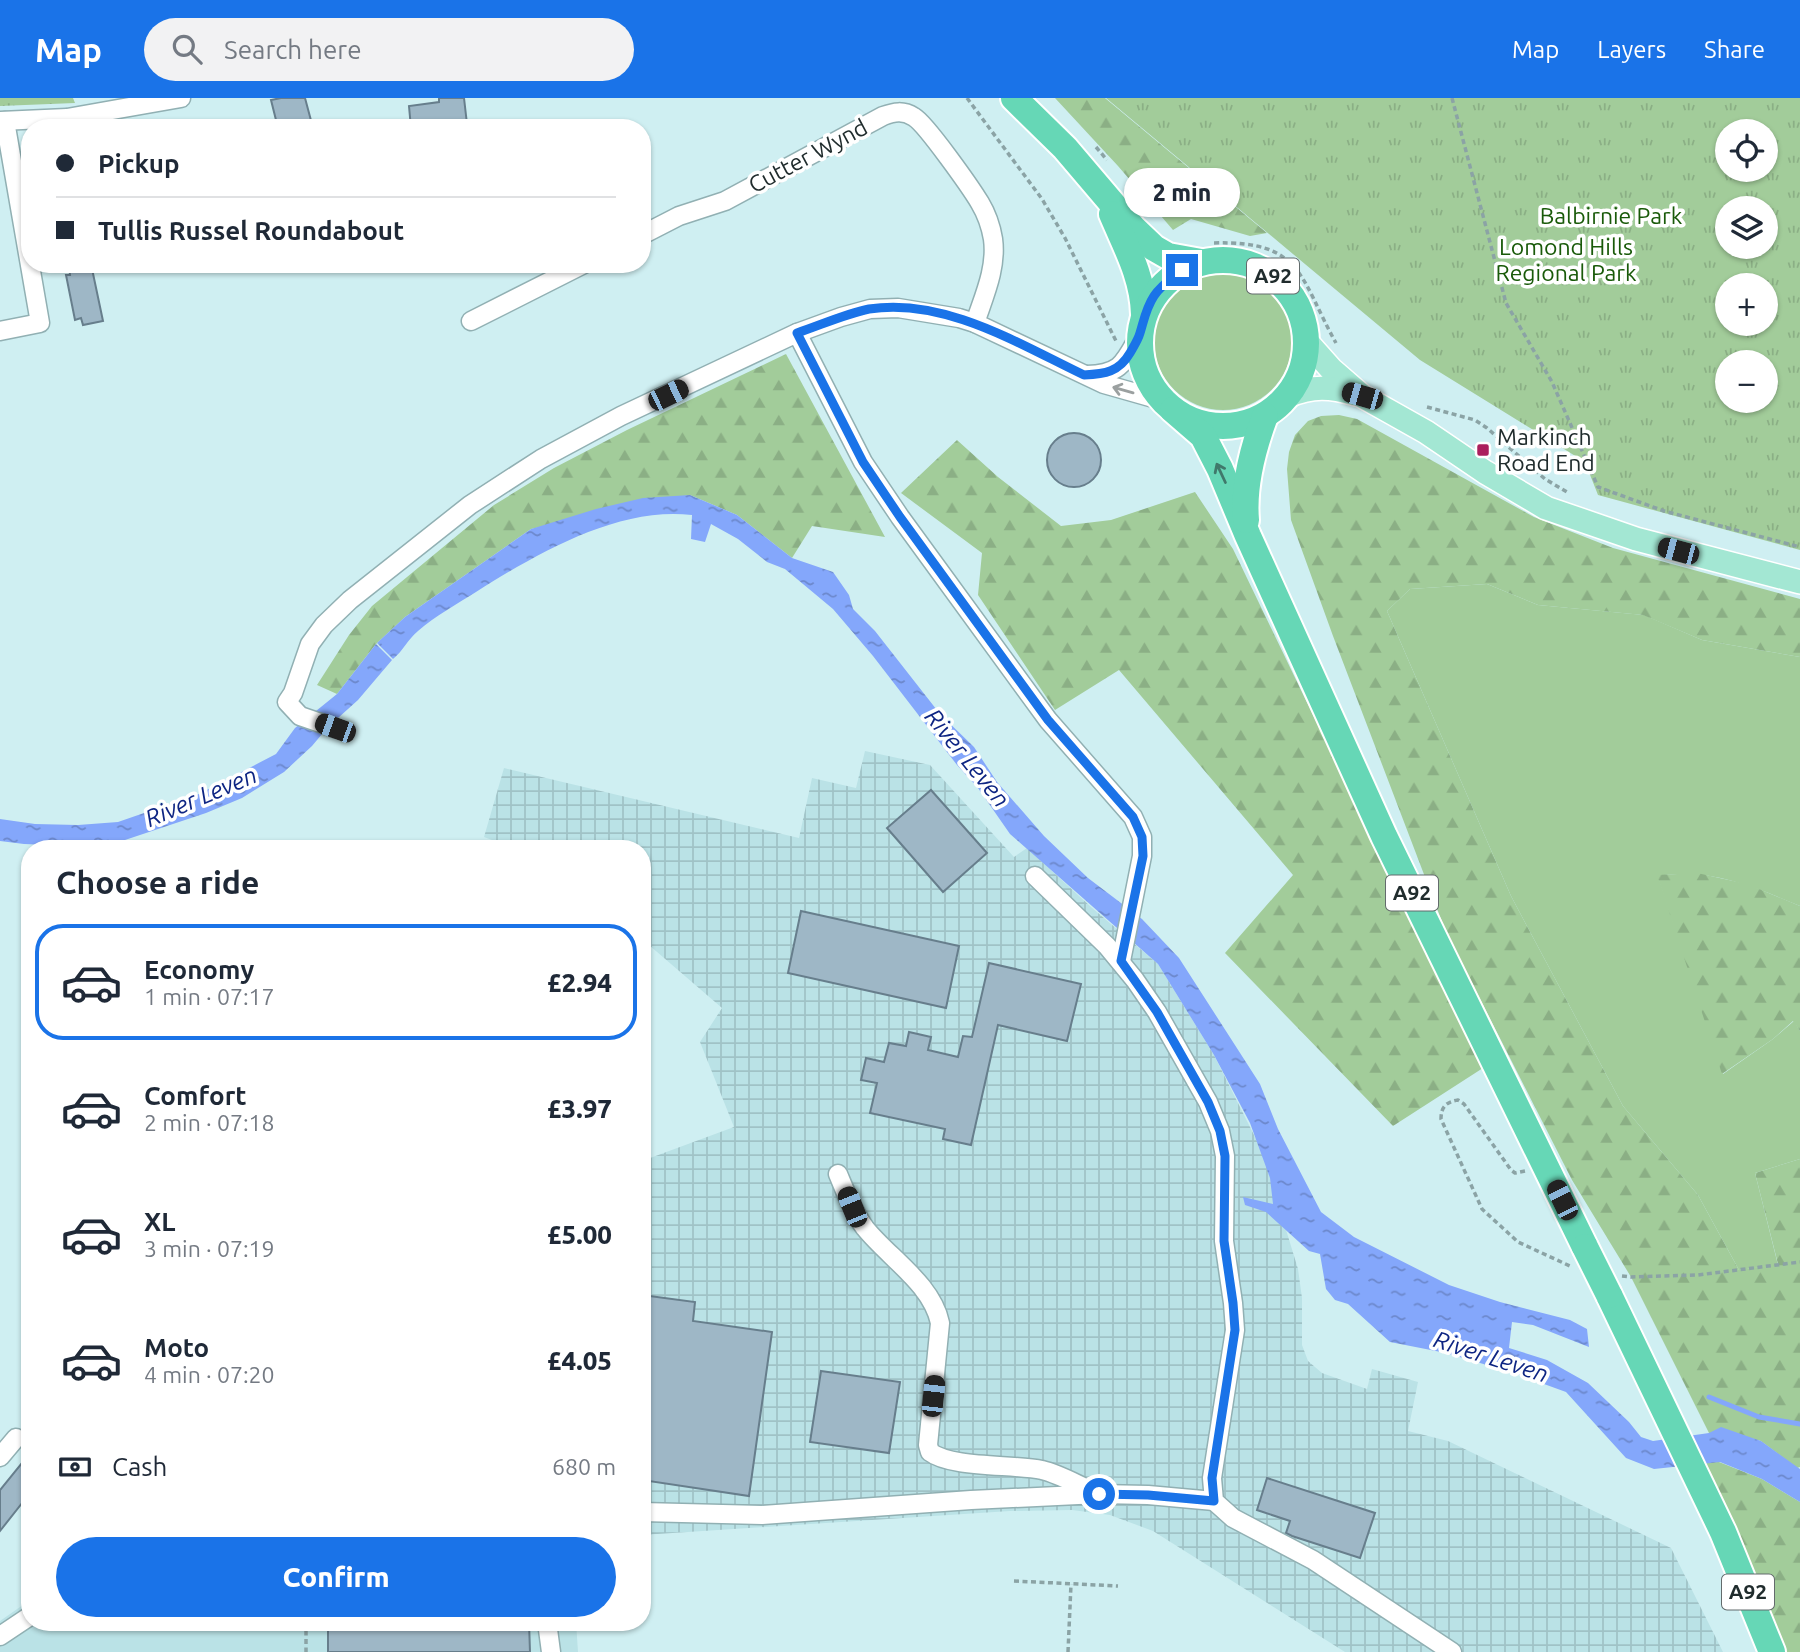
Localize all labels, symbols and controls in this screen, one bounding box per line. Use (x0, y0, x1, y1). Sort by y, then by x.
search box (144, 18, 634, 81)
icon: search (168, 30, 206, 68)
text: Map (35, 31, 102, 68)
text: Search here (224, 35, 362, 64)
text: Map (1512, 36, 1559, 63)
text: Layers (1597, 36, 1666, 63)
text: Share (1704, 36, 1765, 63)
street label: Cutter Wynd (744, 114, 871, 197)
map controls (1715, 119, 1778, 413)
button: locate (1715, 119, 1778, 182)
text: Pickup (98, 149, 180, 178)
callout: 2 min (1124, 169, 1240, 218)
text: 2 min (1153, 180, 1211, 205)
button: layers (1715, 196, 1778, 259)
park label: Balbirnie Park (1540, 203, 1683, 228)
text: Tullis Russel Roundabout (98, 216, 404, 245)
park label: Lomond Hills Regional Park (1495, 234, 1637, 285)
route end (1166, 254, 1198, 286)
road number: A92 (1247, 258, 1299, 294)
button: + (1715, 273, 1778, 336)
button: − (1715, 350, 1778, 413)
car (645, 376, 692, 414)
car (1339, 380, 1386, 412)
one-way arrow (1112, 382, 1134, 395)
place label: Markinch Road End (1497, 424, 1595, 475)
marker: Markinch Road End (1475, 442, 1491, 458)
one-way arrow (1214, 463, 1227, 484)
car (1655, 535, 1702, 567)
water label: River Leven (920, 703, 1015, 812)
car (312, 711, 359, 745)
water label: River Leven (141, 761, 261, 832)
text: Choose a ride (56, 864, 259, 900)
road number: A92 (1386, 876, 1438, 910)
icon: car (60, 951, 123, 1014)
text: Economy (144, 955, 254, 984)
text: £2.94 (547, 968, 612, 997)
text: 1 min · 07:17 (144, 984, 275, 1009)
icon: car (60, 1077, 123, 1140)
text: Comfort (144, 1081, 247, 1110)
text: £3.97 (547, 1094, 612, 1123)
text: 2 min · 07:18 (144, 1110, 275, 1135)
car (1544, 1177, 1581, 1223)
car (835, 1184, 870, 1230)
icon: car (60, 1203, 123, 1266)
text: XL (144, 1207, 175, 1236)
text: £5.00 (547, 1220, 612, 1249)
text: 3 min · 07:19 (144, 1236, 275, 1261)
water label: River Leven (1431, 1325, 1552, 1388)
icon: car (60, 1329, 123, 1392)
text: Moto (144, 1333, 209, 1362)
text: £4.05 (547, 1346, 612, 1375)
text: 4 min · 07:20 (144, 1362, 275, 1387)
car (921, 1374, 946, 1418)
icon: cash (56, 1448, 94, 1486)
text: Cash (112, 1452, 167, 1481)
text: 680 m (552, 1454, 616, 1479)
route start (1083, 1478, 1115, 1510)
button: Confirm (56, 1537, 616, 1617)
road number: A92 (1722, 1574, 1774, 1610)

